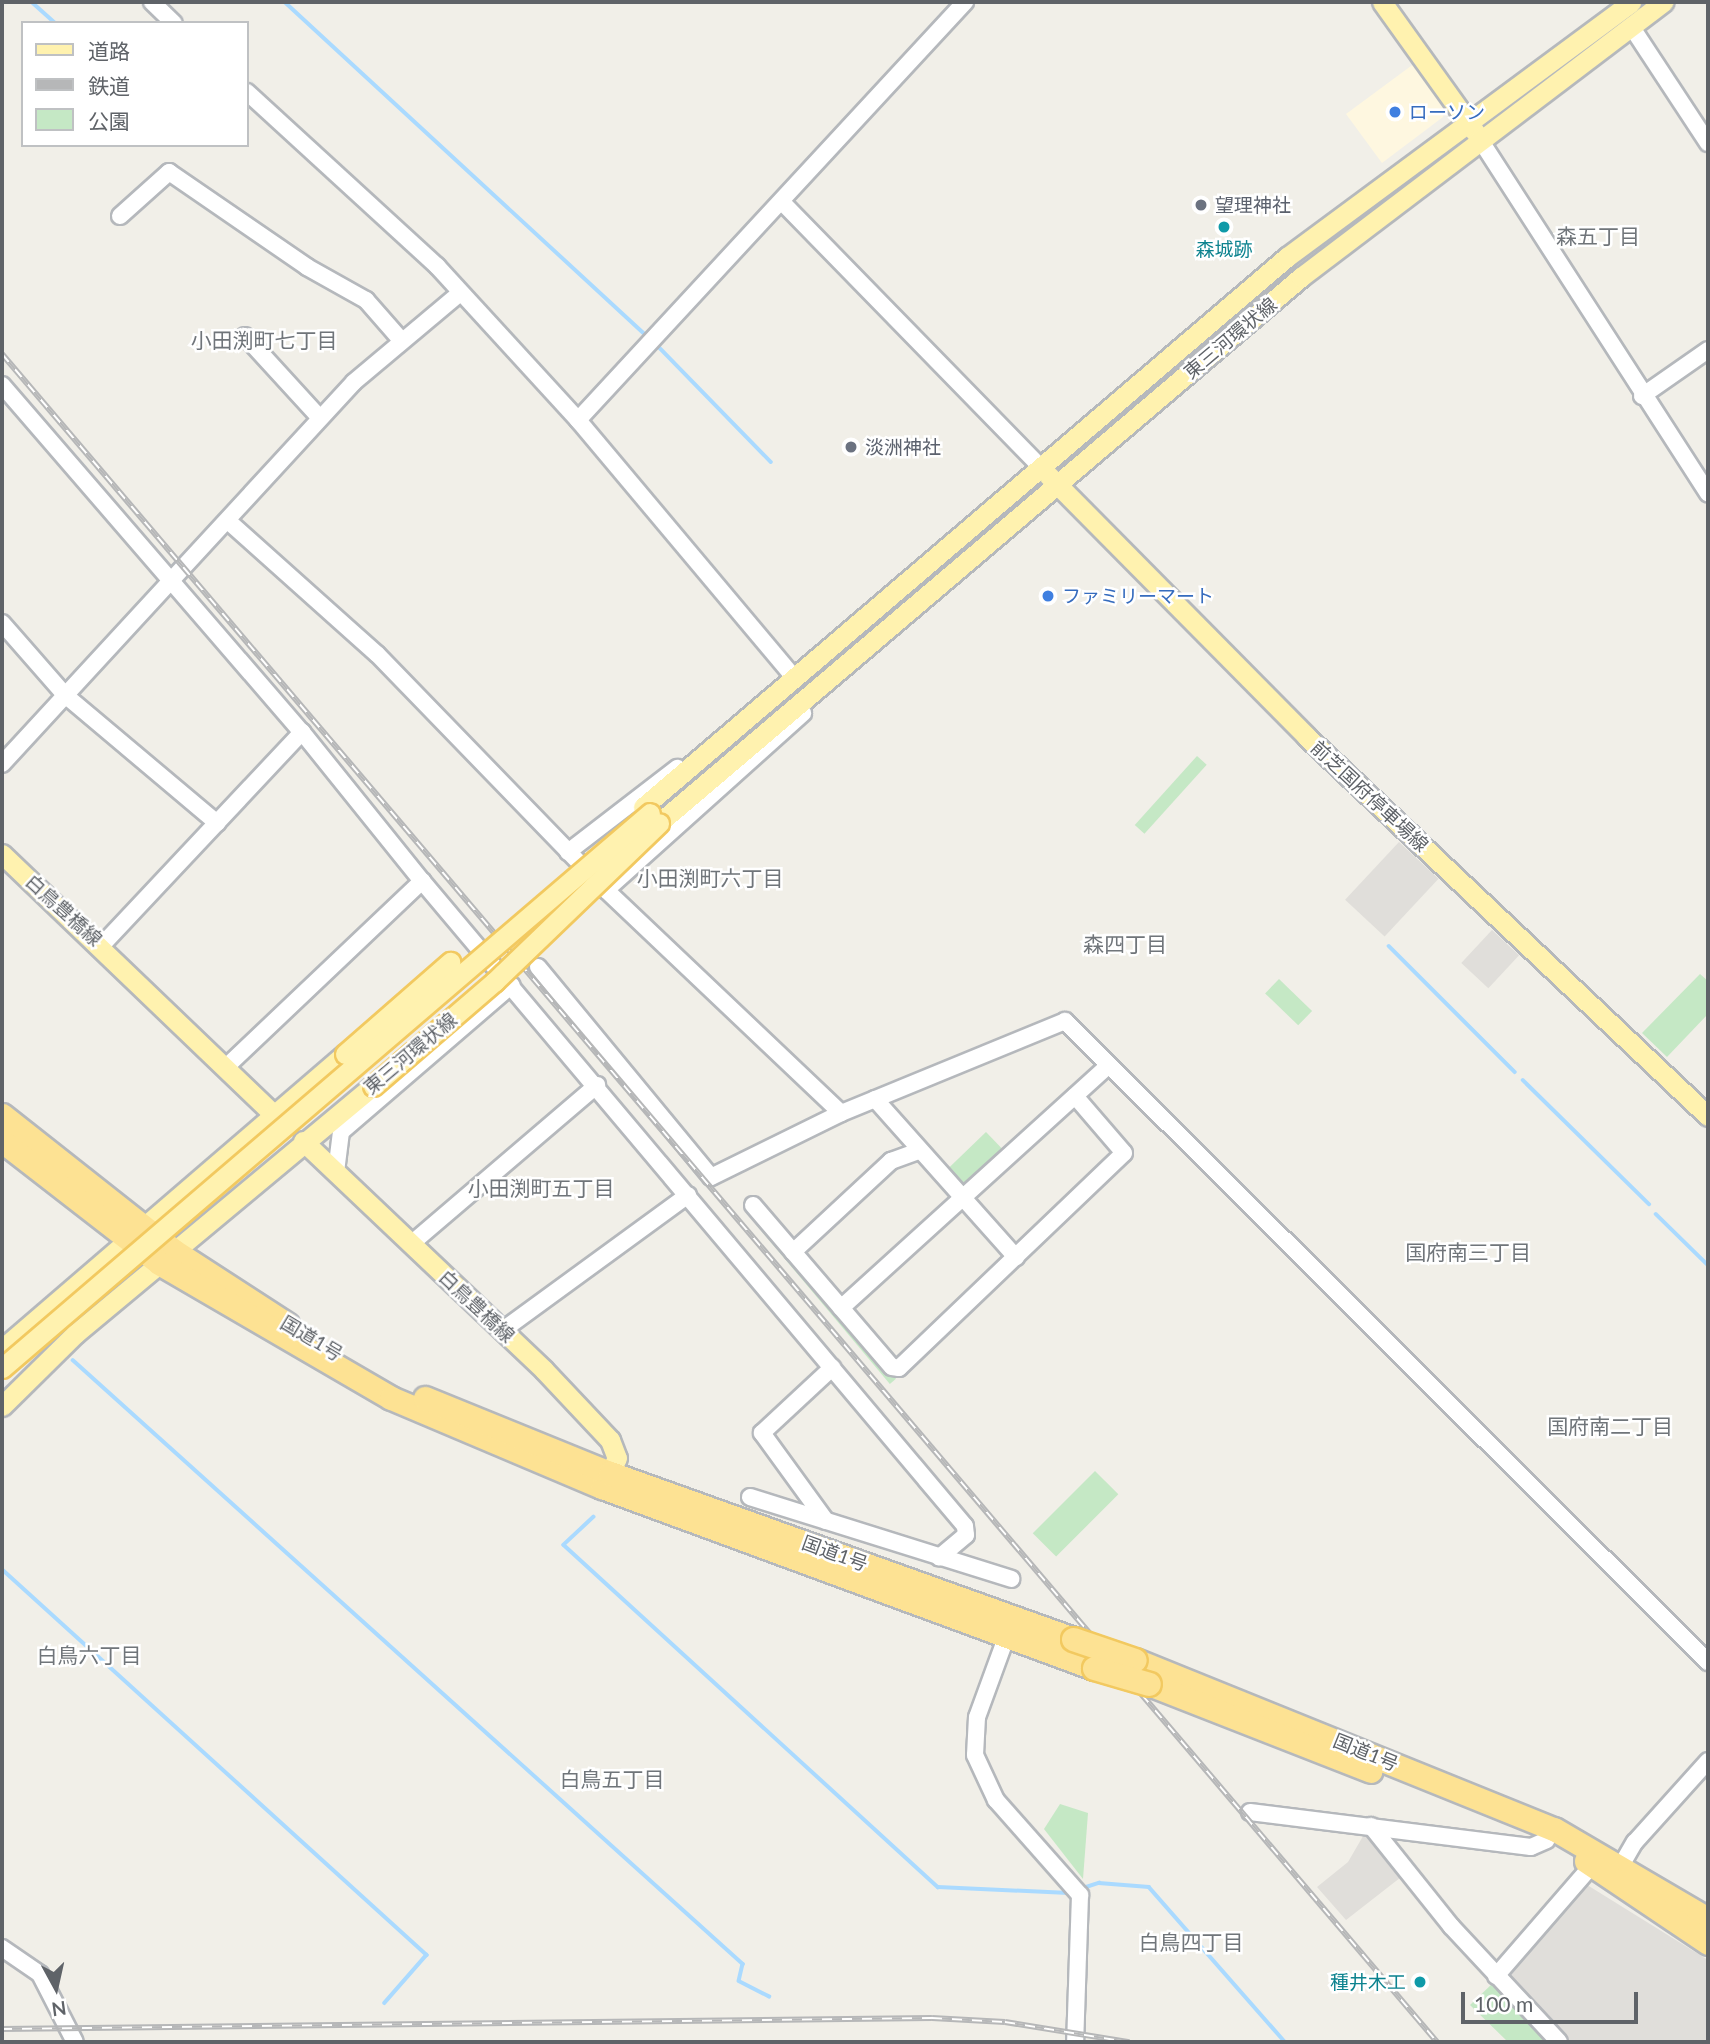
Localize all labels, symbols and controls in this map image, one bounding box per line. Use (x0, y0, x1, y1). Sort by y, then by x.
legend (21, 21, 248, 147)
text: 道路 (88, 38, 130, 63)
text: 鉄道 (88, 73, 130, 98)
place label: ローソン (1409, 101, 1485, 123)
marker: ローソン (1387, 104, 1403, 120)
text: 公園 (88, 108, 130, 133)
place label: 望理神社 (1215, 194, 1291, 216)
marker: 望理神社 (1193, 197, 1209, 213)
marker: 森城跡 (1216, 219, 1232, 235)
district label: 森五丁目 (1556, 223, 1640, 249)
place label: 森城跡 (1196, 238, 1252, 260)
street label: 東三河環状線 (1179, 293, 1281, 383)
district label: 小田渕町七丁目 (191, 327, 337, 353)
place label: 淡洲神社 (865, 436, 941, 458)
marker: 淡洲神社 (843, 439, 859, 455)
place label: ファミリーマート (1062, 585, 1214, 607)
marker: ファミリーマート (1040, 588, 1056, 604)
street label: 前芝国府停車場線 (1307, 736, 1433, 856)
district label: 小田渕町六丁目 (637, 865, 783, 891)
street label: 白鳥豊橋線 (21, 870, 107, 950)
district label: 森四丁目 (1083, 931, 1167, 957)
street label: 東三河環状線 (359, 1008, 461, 1098)
district label: 小田渕町五丁目 (468, 1175, 614, 1201)
district label: 国府南三丁目 (1405, 1239, 1531, 1265)
street label: 白鳥豊橋線 (434, 1265, 520, 1347)
street label: 国道1号 (277, 1311, 347, 1365)
district label: 国府南二丁目 (1547, 1413, 1673, 1439)
street label: 国道1号 (799, 1531, 871, 1575)
district label: 白鳥六丁目 (37, 1642, 141, 1668)
street label: 国道1号 (1330, 1729, 1402, 1775)
district label: 白鳥五丁目 (560, 1766, 664, 1792)
district label: 白鳥四丁目 (1139, 1929, 1243, 1955)
north arrow (21, 1953, 91, 2023)
place label: 種井木工 (1330, 1971, 1406, 1993)
marker: 種井木工 (1412, 1974, 1428, 1990)
scale bar (1465, 1978, 1642, 2022)
text: 100 m (1474, 1991, 1533, 2016)
text: N (50, 1997, 68, 2022)

